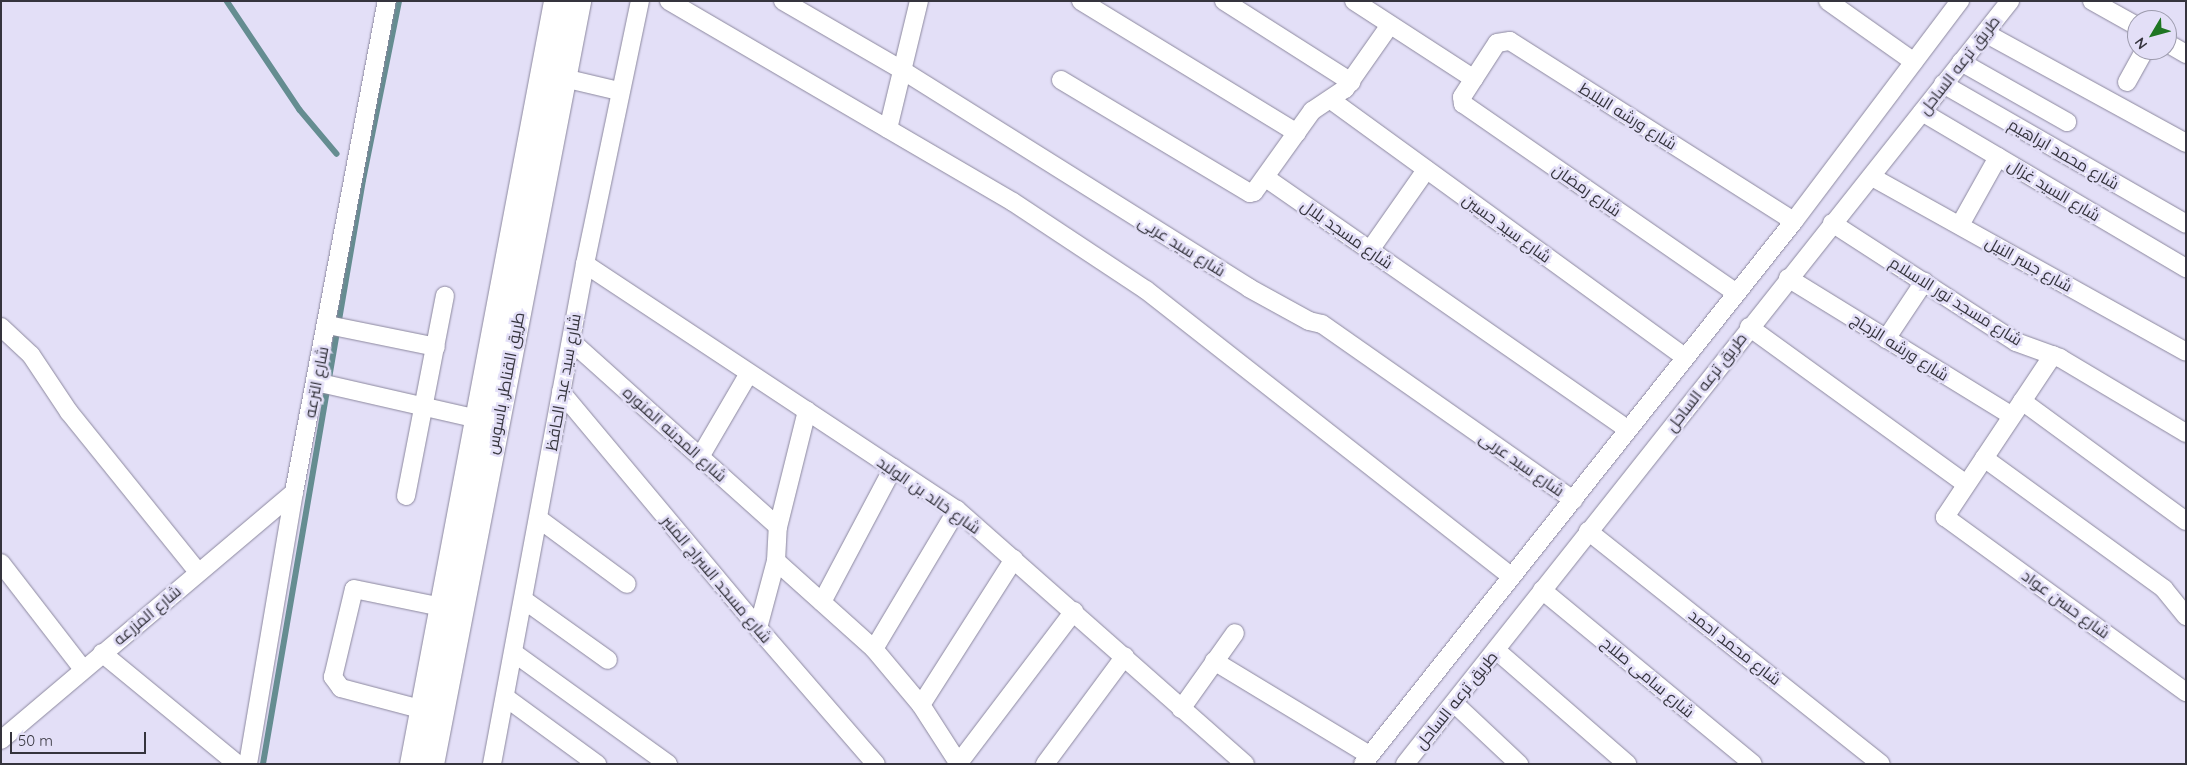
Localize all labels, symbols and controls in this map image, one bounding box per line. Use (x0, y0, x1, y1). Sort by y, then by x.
north arrow (2127, 10, 2177, 60)
street label: طريق ترعه الساحل (1914, 12, 2004, 118)
text: N (2131, 34, 2151, 53)
street label: شارع ورشه البلاط (1576, 78, 1680, 154)
street label: شارع محمد ابراهيم (2005, 115, 2123, 193)
street label: شارع السيد غزال (2004, 155, 2104, 225)
street label: شارع رمضان (1549, 160, 1625, 220)
street label: شارع سيد حسين (1459, 189, 1555, 267)
street label: شارع مسجد بلال (1297, 195, 1397, 273)
street label: شارع سيد عربى (1135, 212, 1229, 280)
street label: شارع جسر النيل (1982, 232, 2076, 296)
street label: شارع مسجد نور الاسلام (1886, 252, 2026, 350)
street label: شارع ورشه الزجاج (1848, 309, 1952, 385)
street label: طريق القناطر, باسوس (482, 310, 528, 456)
street label: شارع سيد عبد الحافظ (541, 312, 585, 452)
street label: طريق ترعه الساحل (1661, 329, 1751, 435)
street label: شارع الترعه (300, 345, 332, 419)
street label: شارع المدينه المنوره (619, 382, 731, 486)
street label: شارع سيد عربى (1476, 428, 1568, 500)
street label: شارع خالد بن الوليد (874, 452, 984, 538)
street label: شارع مسجد السراج المنير (658, 511, 776, 647)
street label: شارع حسن عواد (2018, 566, 2114, 642)
street label: شارع المزرعه (109, 581, 185, 649)
street label: شارع محمد احمد (1685, 605, 1785, 689)
street label: شارع سامى صلاح (1598, 633, 1698, 721)
street label: طريق ترعه الساحل (1411, 647, 1501, 753)
scale bar (12, 722, 149, 754)
text: 50 m (18, 731, 53, 750)

